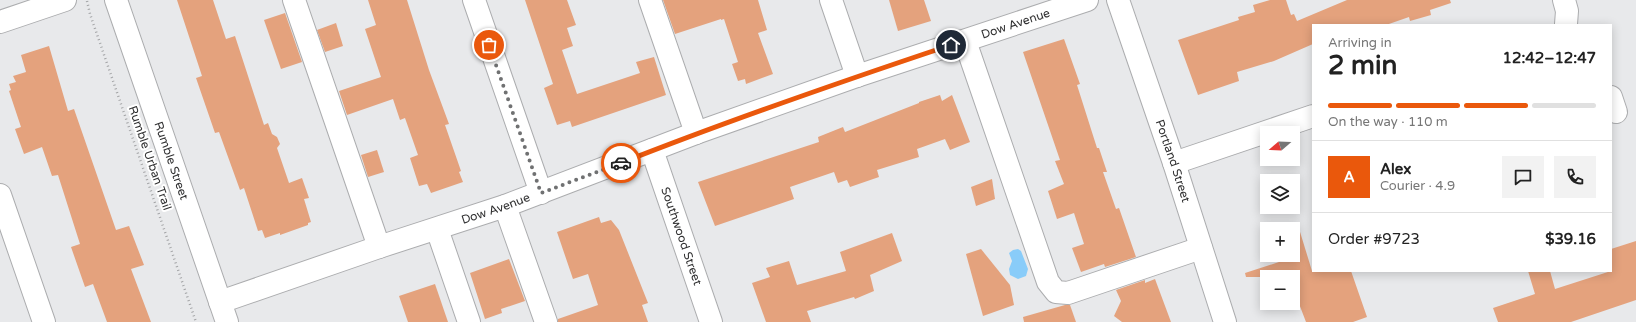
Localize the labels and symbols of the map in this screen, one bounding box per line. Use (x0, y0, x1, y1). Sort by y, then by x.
street label: Dow Avenue (979, 6, 1052, 41)
pin (472, 28, 506, 62)
pin (934, 28, 968, 62)
street label: Rumble Urban Trail (126, 104, 174, 212)
street label: Portland Street (1153, 118, 1193, 204)
street label: Rumble Street (151, 120, 191, 202)
north arrow (1260, 126, 1300, 166)
courier (601, 143, 641, 183)
street label: Southwood Street (658, 185, 705, 287)
street label: Dow Avenue (460, 190, 532, 227)

